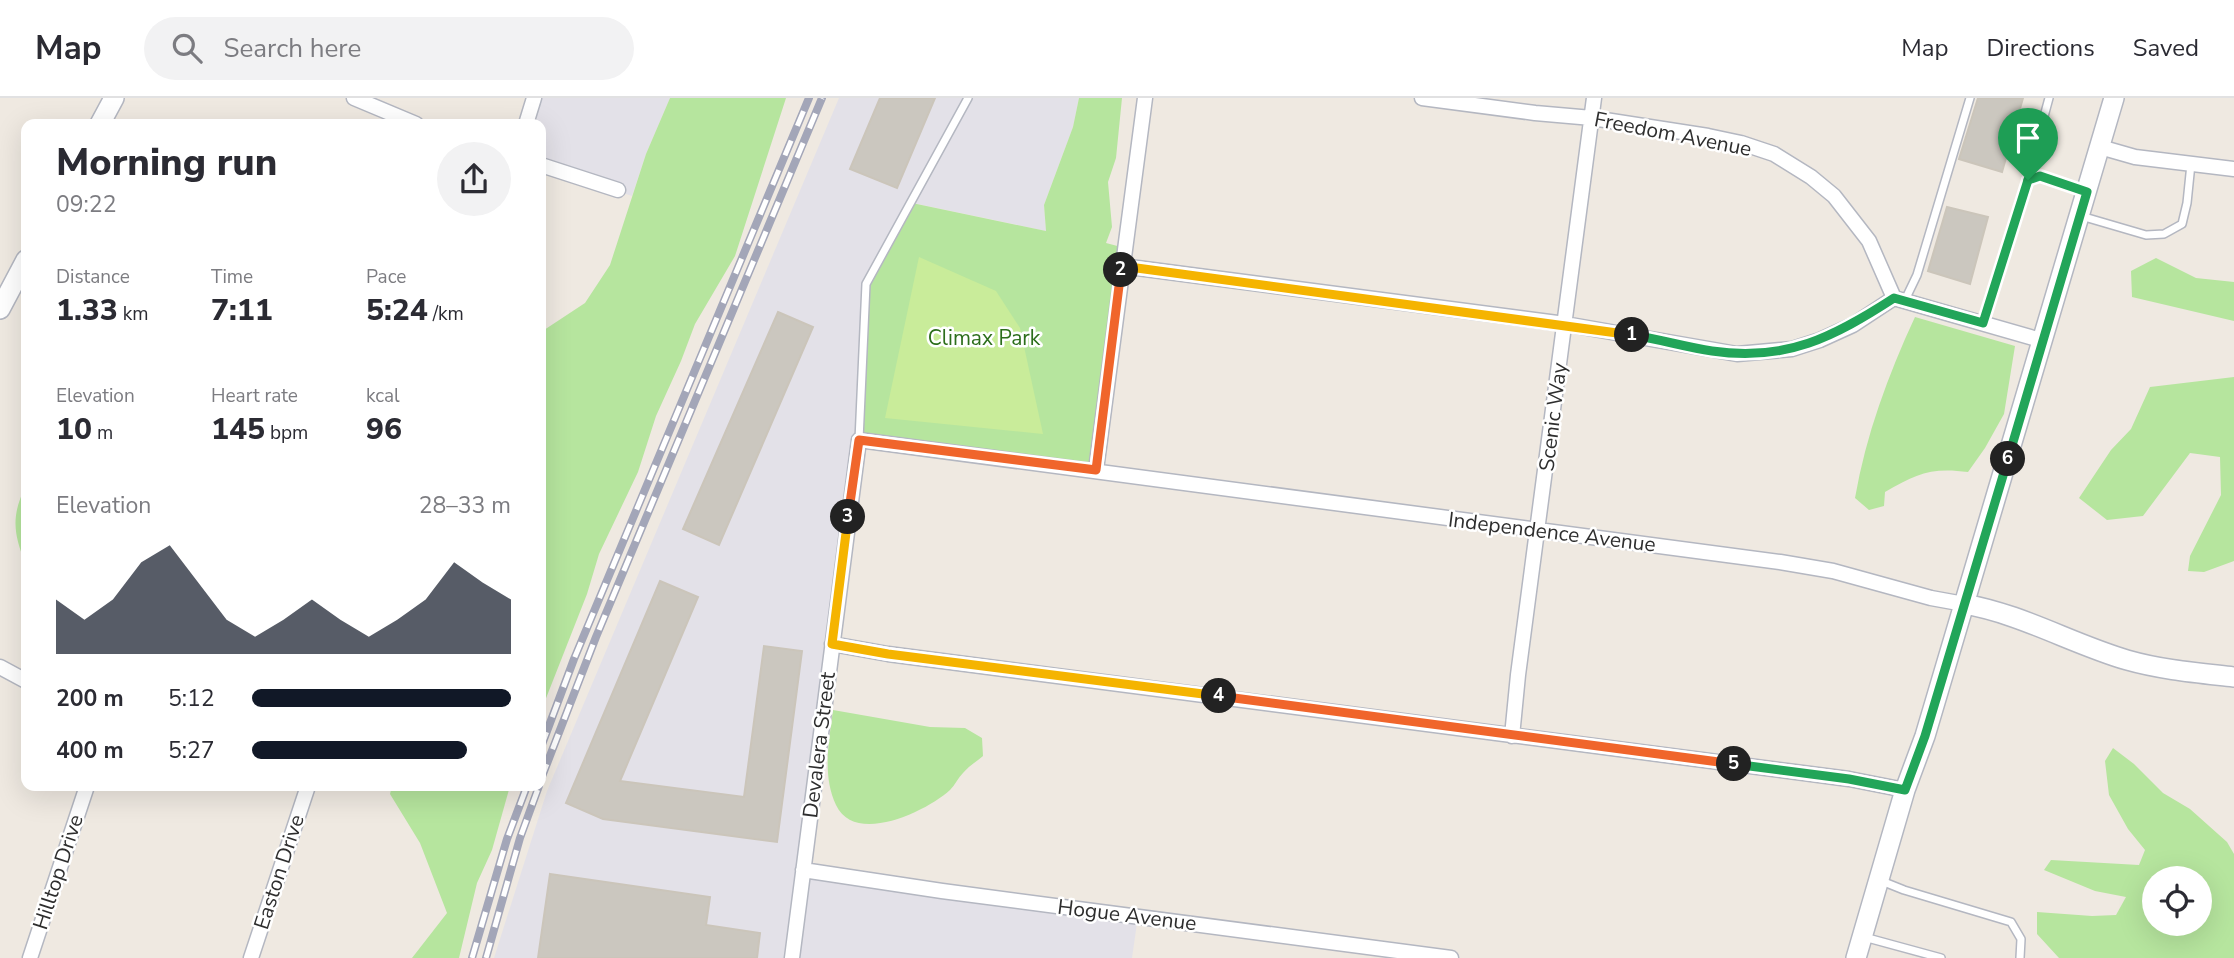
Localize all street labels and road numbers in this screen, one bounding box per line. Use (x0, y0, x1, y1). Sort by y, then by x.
street label: Freedom Avenue (1592, 105, 1754, 163)
street label: Scenic Way (1532, 361, 1574, 473)
street label: Independence Avenue (1447, 505, 1657, 559)
street label: Devalera Street (796, 670, 842, 820)
street label: Hilltop Drive (26, 811, 90, 933)
street label: Easton Drive (247, 811, 311, 933)
street label: Hogue Avenue (1056, 893, 1198, 937)

